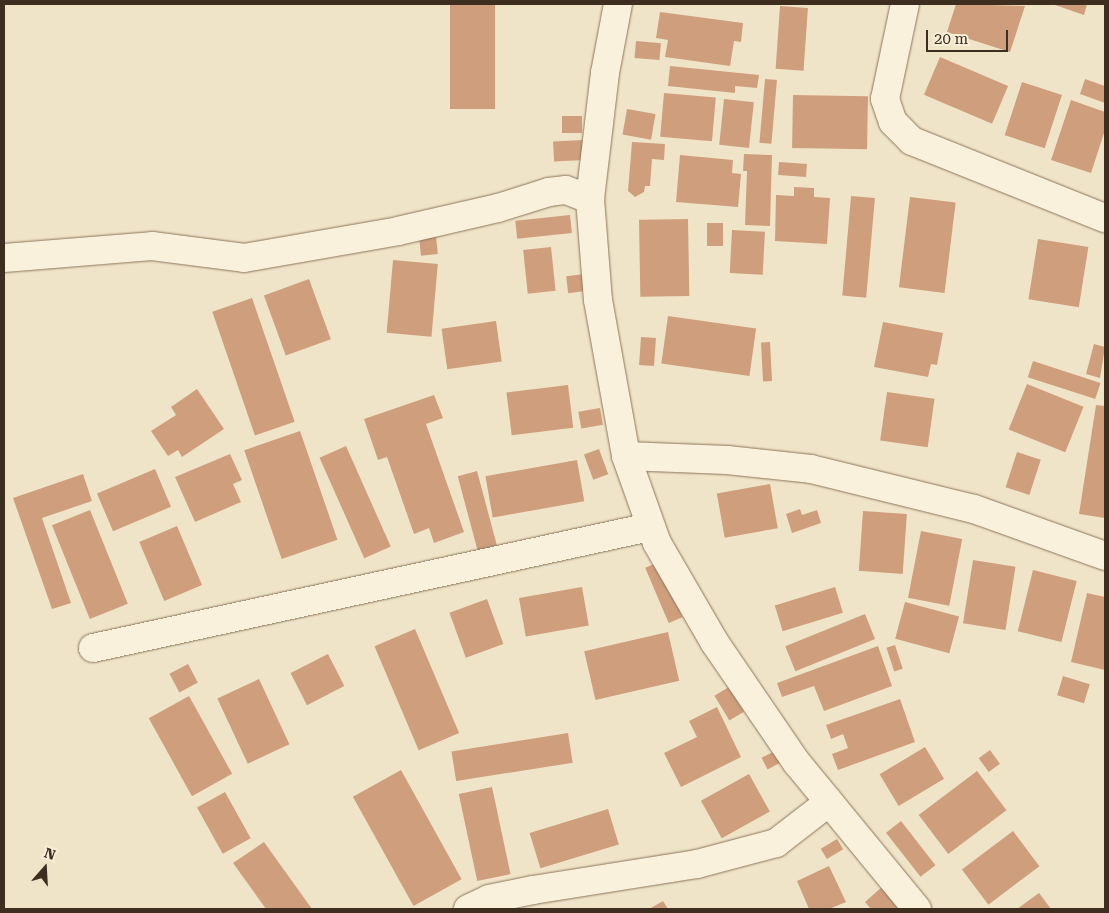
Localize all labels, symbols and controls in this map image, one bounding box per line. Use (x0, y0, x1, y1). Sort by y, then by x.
scale bar (929, 20, 1012, 52)
text: 20 m (934, 30, 968, 48)
north arrow (20, 843, 70, 893)
text: N (42, 844, 58, 863)

